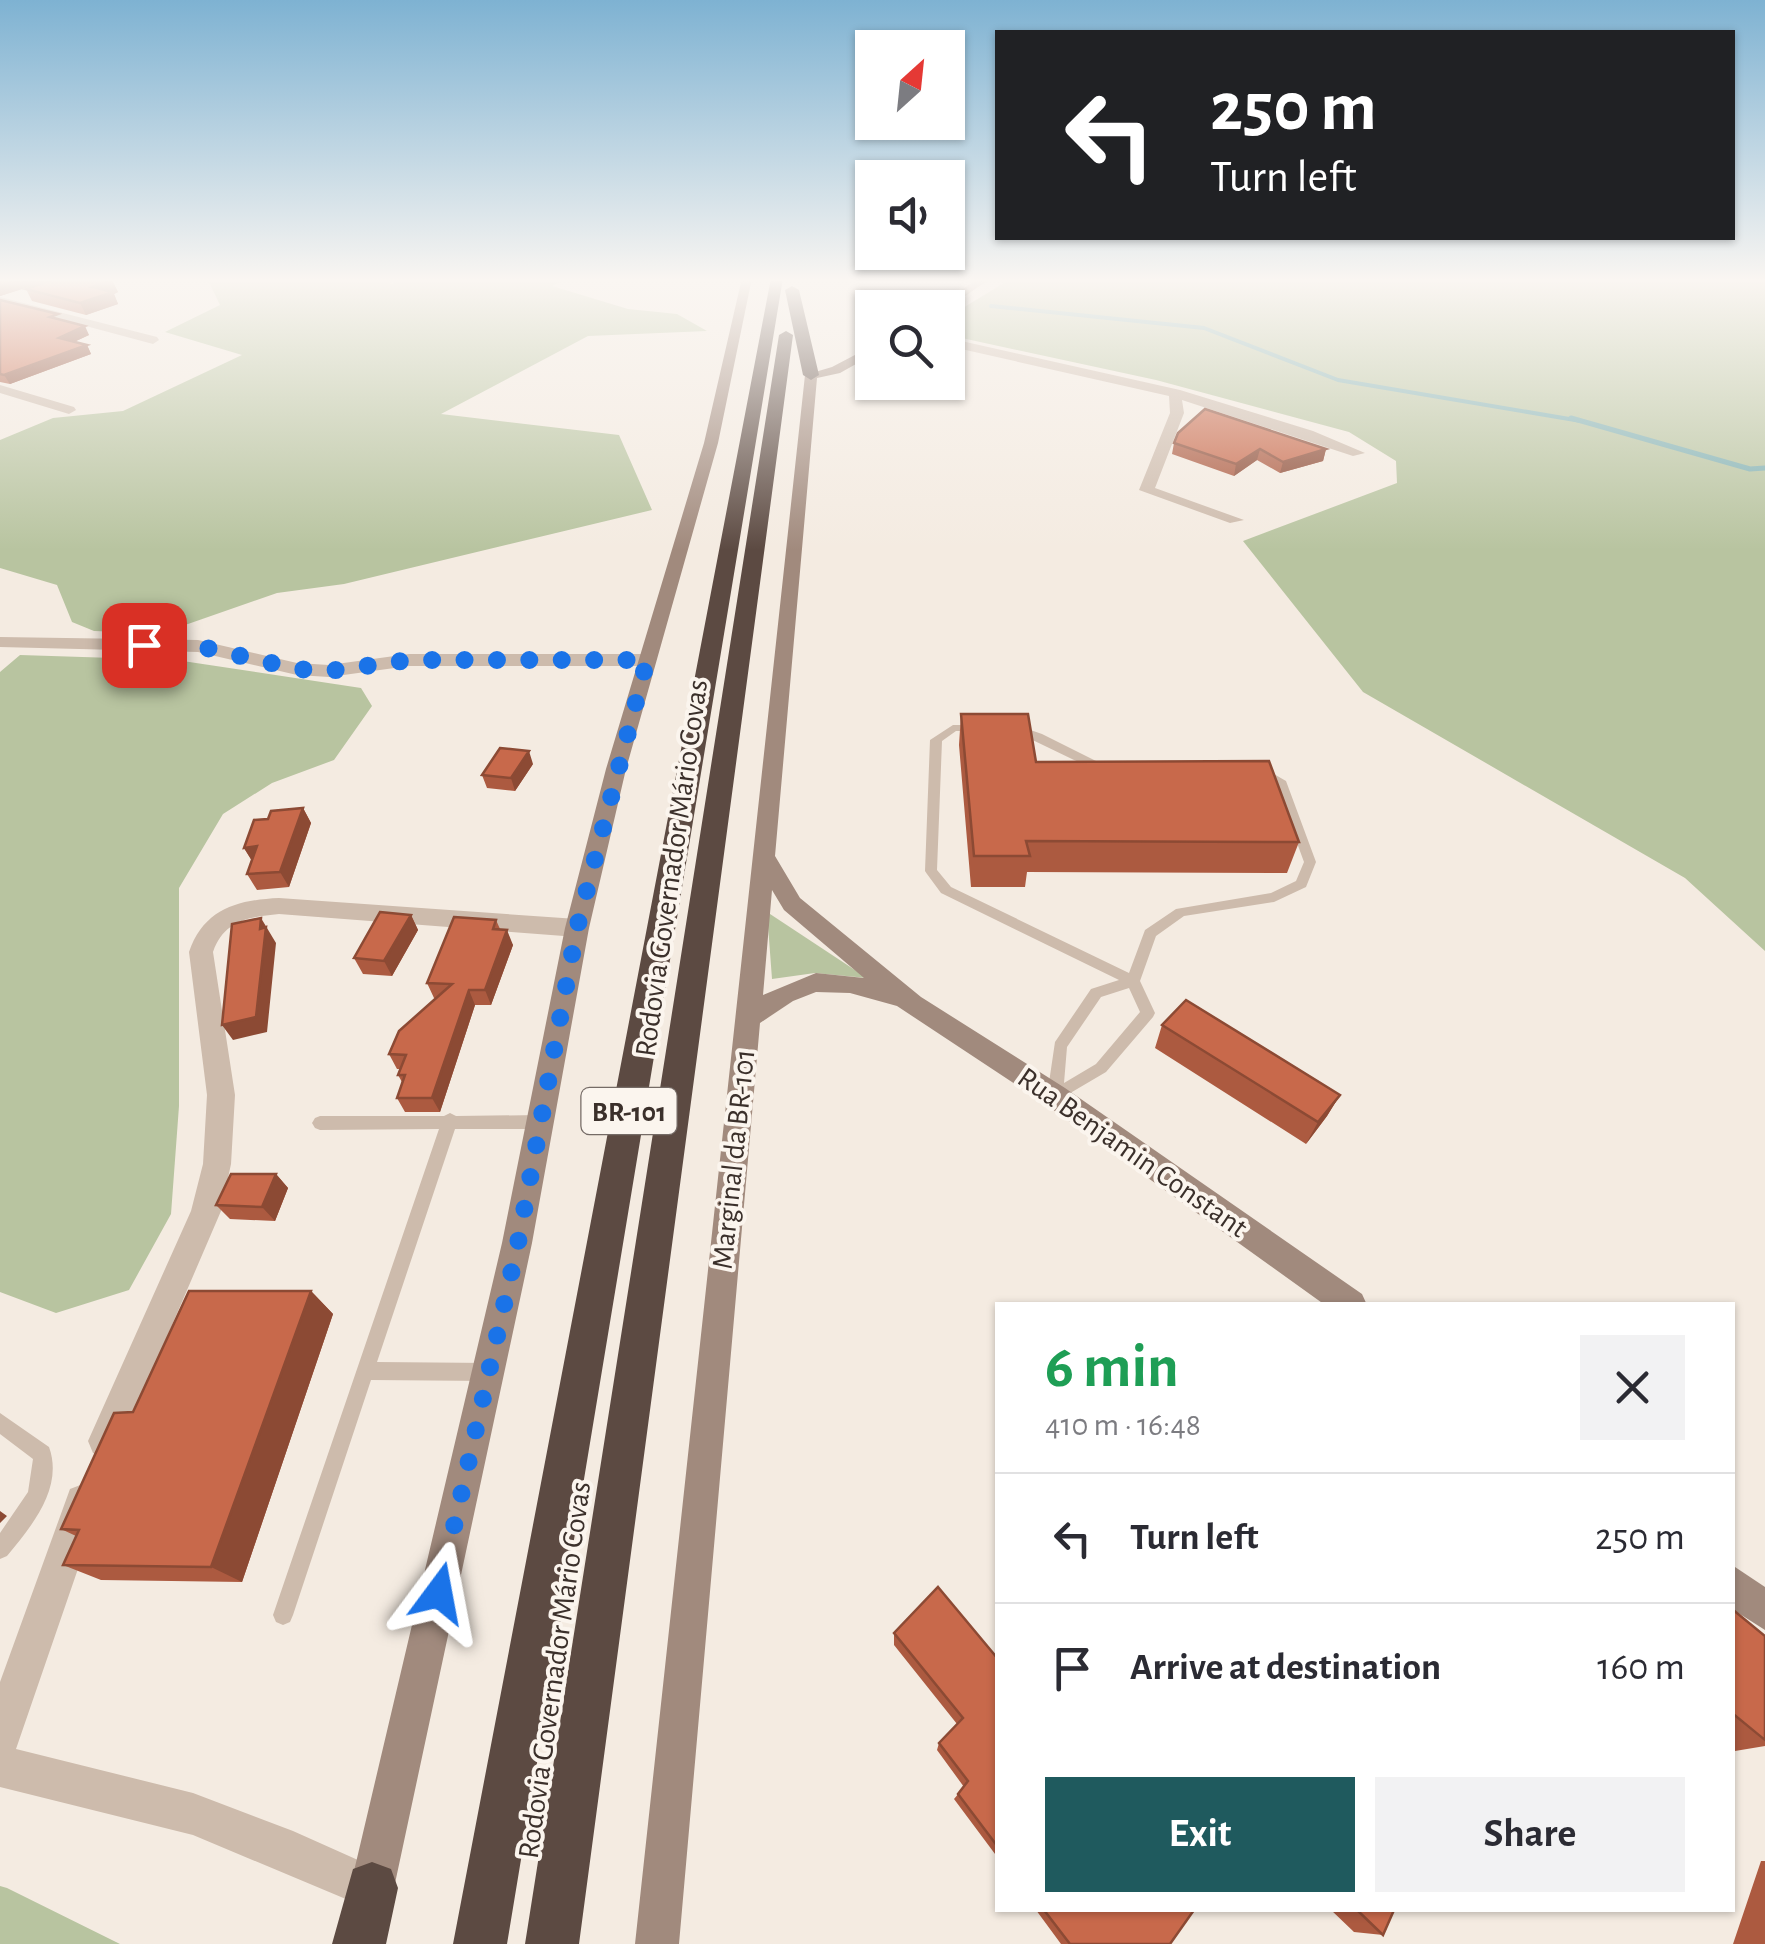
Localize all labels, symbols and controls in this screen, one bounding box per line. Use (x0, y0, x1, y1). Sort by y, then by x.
north arrow (855, 30, 965, 140)
map controls (855, 30, 965, 400)
icon: left (1045, 70, 1175, 200)
text: 250 m (1210, 73, 1377, 143)
text: Turn left (1210, 155, 1357, 200)
button: sound (855, 160, 965, 270)
button: search (855, 290, 965, 400)
pin (102, 603, 187, 688)
icon: arrive (117, 618, 172, 673)
street label: Rodovia Governador Mário Covas (631, 678, 713, 1059)
street label: Marginal da BR-101 (708, 1048, 760, 1271)
street label: Rua Benjamin Constant (1012, 1062, 1253, 1244)
road number: BR-101 (582, 1088, 676, 1134)
button: close (1580, 1335, 1685, 1440)
text: 6 min (1045, 1338, 1179, 1398)
text: 410 m · 16:48 (1045, 1409, 1201, 1441)
street label: Rodovia Governador Mário Covas (514, 1480, 596, 1861)
icon: left (1045, 1511, 1100, 1566)
text: Turn left (1130, 1519, 1258, 1557)
text: 250 m (1595, 1519, 1685, 1557)
position arrow (387, 1541, 491, 1645)
icon: arrive (1045, 1641, 1100, 1696)
text: Arrive at destination (1130, 1649, 1441, 1687)
text: 160 m (1597, 1649, 1685, 1687)
button: Exit (1045, 1777, 1355, 1892)
button: Share (1375, 1777, 1685, 1892)

